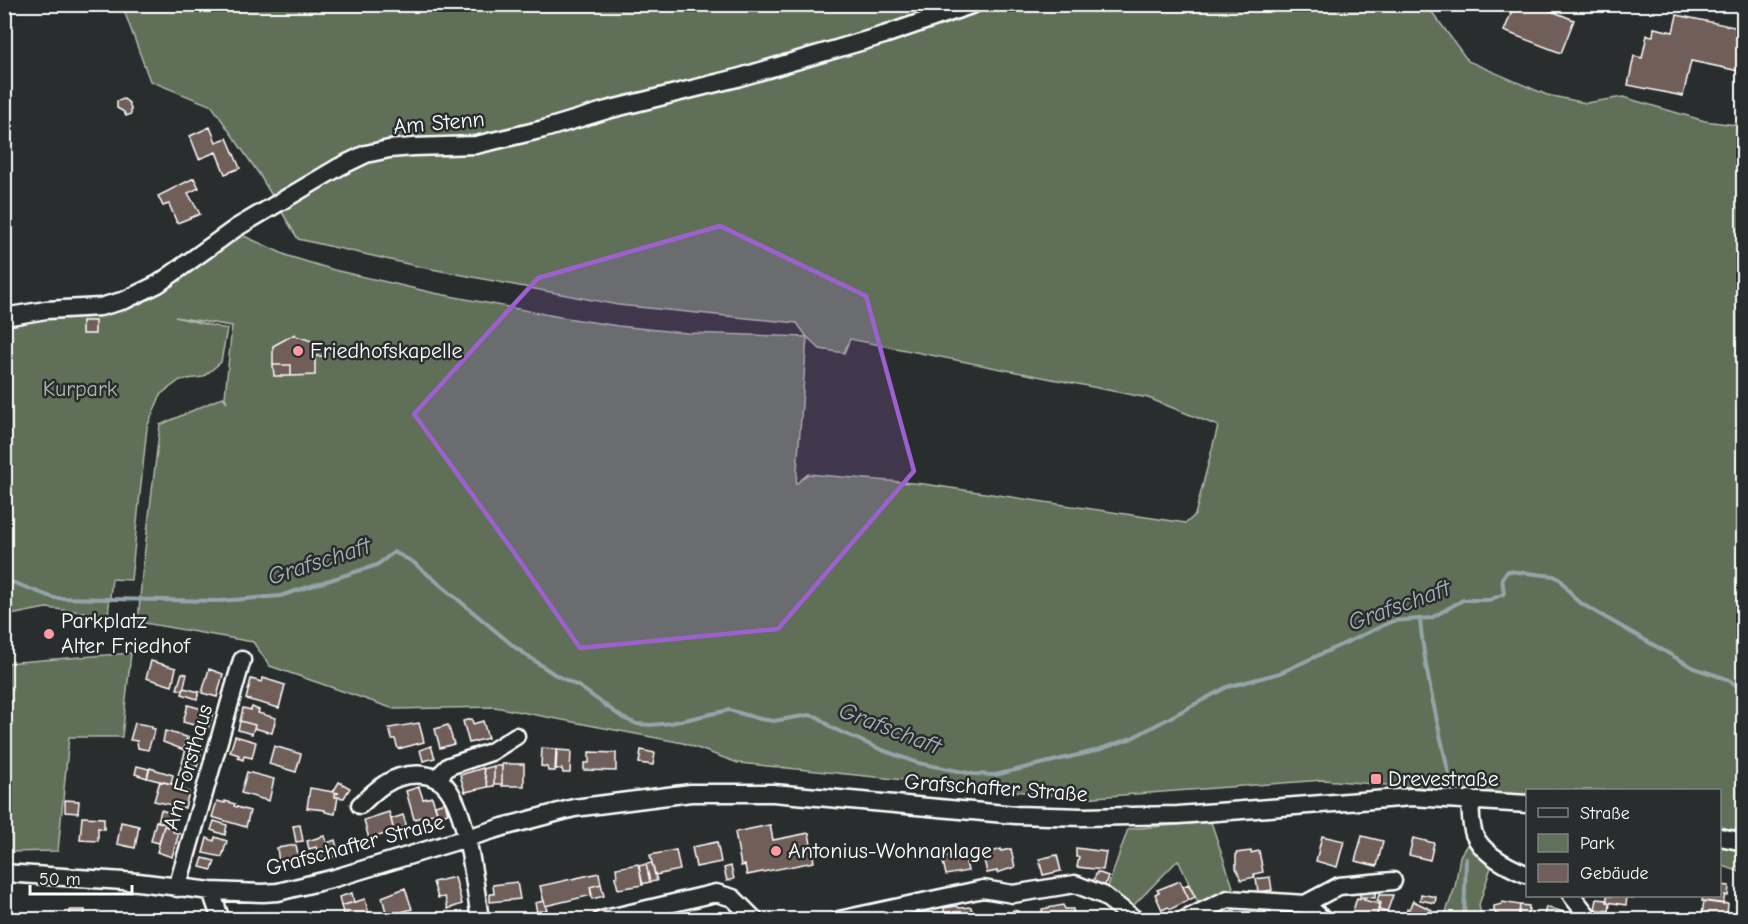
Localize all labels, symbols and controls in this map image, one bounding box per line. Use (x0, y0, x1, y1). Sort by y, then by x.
street label: Am Stenn (392, 106, 486, 140)
place label: Friedhofskapelle (310, 338, 463, 364)
marker: Friedhofskapelle (291, 344, 305, 358)
park label: Kurpark (43, 376, 118, 402)
water label: Grafschaft (264, 531, 375, 591)
water label: Grafschaft (1344, 573, 1455, 636)
place label: Parkplatz Alter Friedhof (61, 608, 192, 659)
marker: Parkplatz Alter Friedhof (42, 627, 56, 641)
water label: Grafschaft (835, 696, 946, 761)
street label: Am Forsthaus (158, 701, 218, 833)
place label: Drevestraße (1388, 766, 1499, 792)
street label: Grafschafter Straße (903, 769, 1089, 807)
marker: Drevestraße (1369, 772, 1383, 786)
legend (1526, 789, 1721, 897)
text: Straße (1580, 803, 1630, 824)
street label: Grafschafter Straße (263, 809, 447, 881)
text: Park (1580, 833, 1615, 854)
place label: Antonius-Wohnanlage (788, 838, 992, 864)
marker: Antonius-Wohnanlage (769, 844, 783, 858)
scale bar (30, 858, 132, 896)
text: Gebäude (1580, 863, 1649, 884)
text: 50 m (39, 869, 81, 890)

